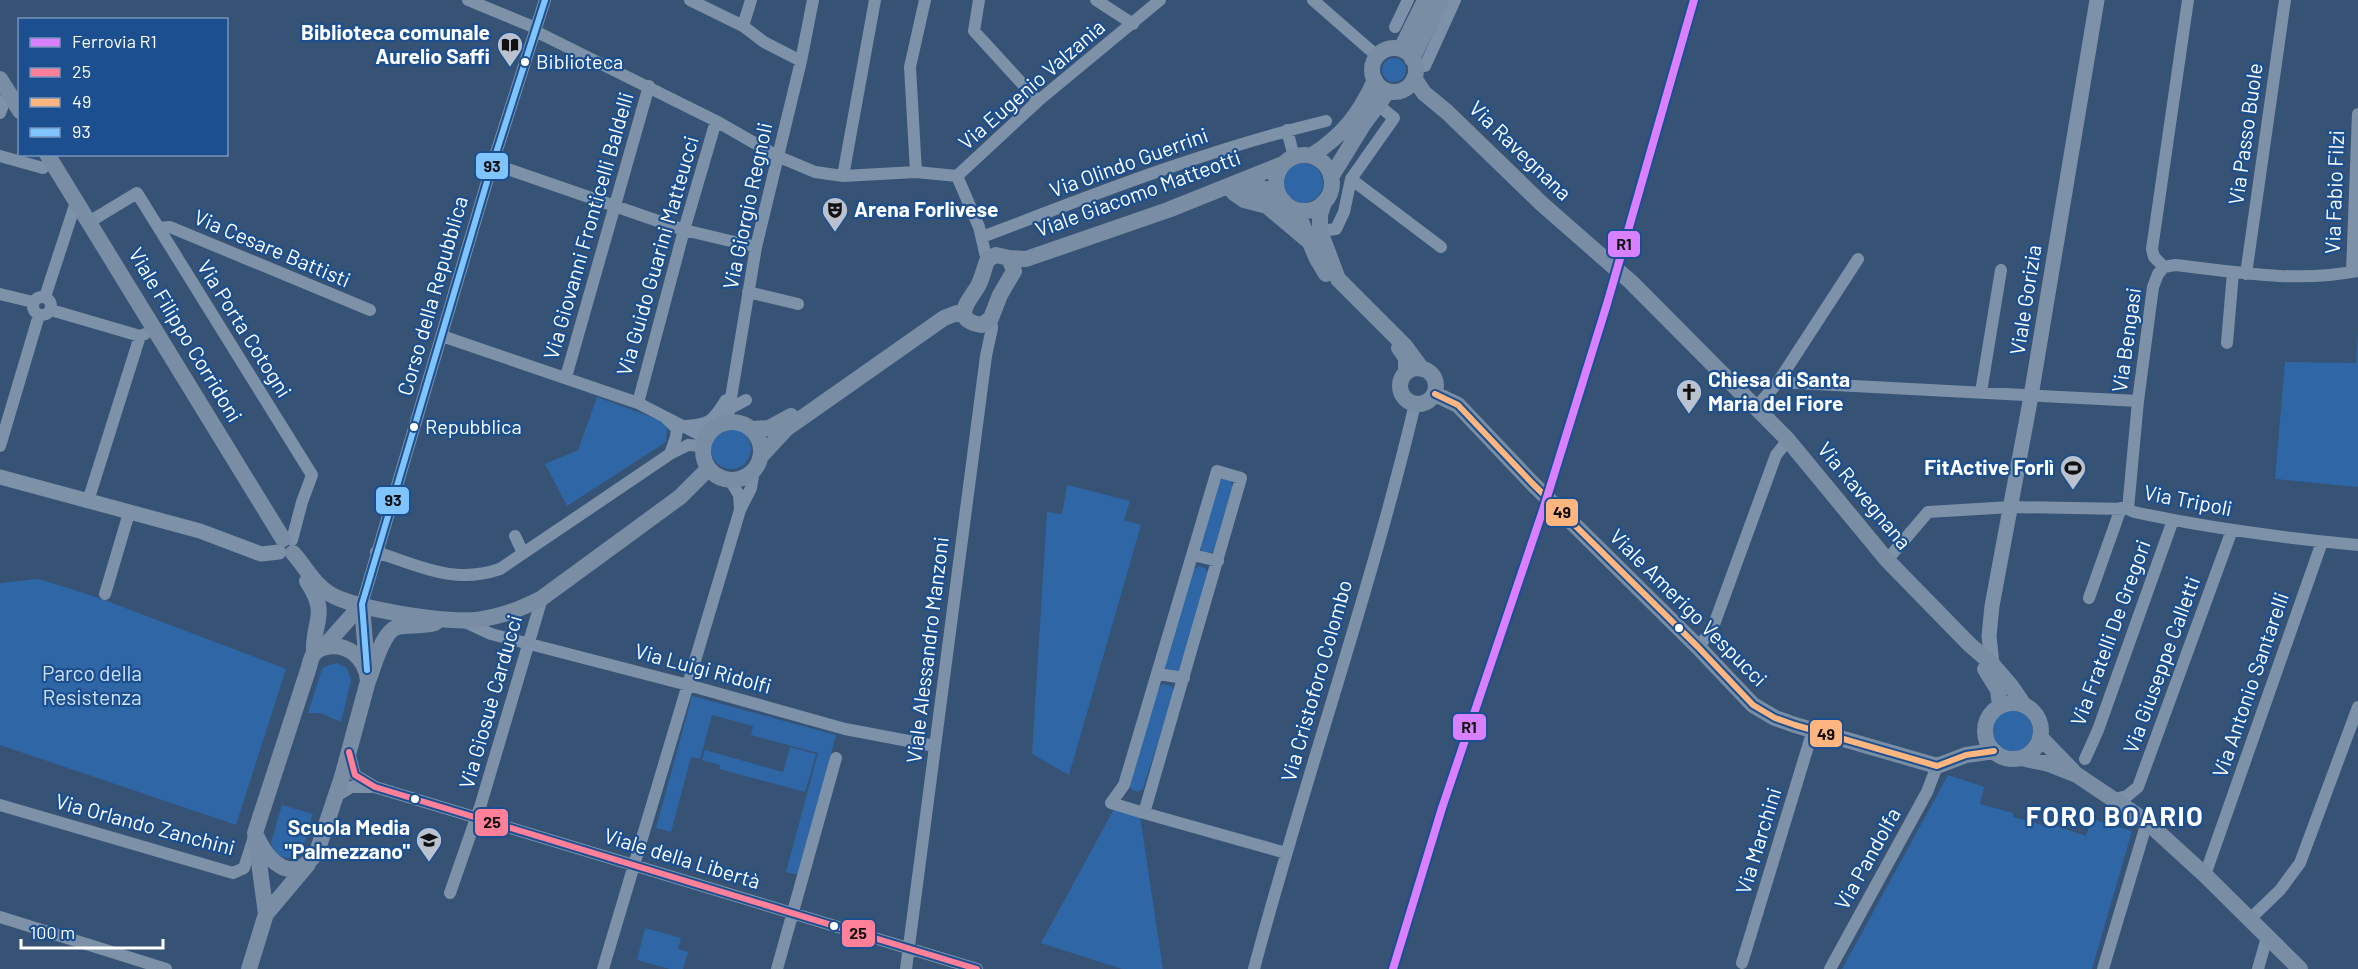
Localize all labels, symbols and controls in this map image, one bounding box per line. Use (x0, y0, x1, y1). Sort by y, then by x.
street label: Via Eugenio Valzania (953, 13, 1109, 154)
legend (18, 18, 228, 156)
place label: Biblioteca comunale Aurelio Saffi (301, 19, 490, 68)
text: Ferrovia R1 (72, 30, 157, 52)
library icon: Biblioteca comunale Aurelio Saffi (495, 30, 525, 68)
place label: Biblioteca (536, 49, 623, 73)
marker: Biblioteca (519, 56, 531, 68)
text: 25 (72, 60, 91, 82)
street label: Via Passo Buole (2222, 61, 2267, 206)
street label: Via Giovanni Fronticelli Baldelli (537, 89, 638, 362)
text: 49 (72, 90, 91, 112)
street label: Via Ravegnana (1465, 95, 1577, 205)
text: 93 (72, 120, 91, 142)
street label: Via Giorgio Regnoli (717, 120, 776, 291)
street label: Via Olindo Guerrini (1046, 121, 1211, 202)
street label: Via Fabio Filzi (2319, 130, 2348, 254)
street label: Via Guido Guarini Matteucci (610, 133, 703, 378)
street label: Viale Giacomo Matteotti (1031, 144, 1244, 241)
line badge: 93 (475, 152, 509, 180)
text: 93 (483, 156, 501, 175)
street label: Corso della Repubblica (391, 193, 472, 398)
theatre icon: Arena Forlivese (820, 195, 850, 233)
place label: Arena Forlivese (854, 196, 998, 221)
street label: Via Cesare Battisti (191, 203, 355, 292)
line badge: R1 (1607, 230, 1641, 258)
text: R1 (1616, 234, 1632, 253)
street label: Viale Filippo Corridoni (124, 242, 248, 426)
street label: Viale Gorizia (2003, 243, 2046, 357)
street label: Via Porta Cotogni (193, 255, 298, 402)
street label: Via Bengasi (2106, 286, 2145, 394)
place label: Chiesa di Santa Maria del Fiore (1708, 366, 1850, 415)
church icon: Chiesa di Santa Maria del Fiore (1674, 377, 1704, 415)
place label: Repubblica (425, 414, 522, 438)
marker: Repubblica (408, 421, 420, 433)
street label: Via Ravegnana (1813, 436, 1917, 554)
sports icon: FitActive Forlì (2058, 453, 2088, 491)
place label: FitActive Forlì (1924, 454, 2054, 479)
street label: Via Tripoli (2142, 479, 2235, 520)
line badge: 93 (375, 486, 410, 515)
text: 93 (384, 490, 402, 509)
line badge: 49 (1545, 498, 1579, 527)
text: 49 (1553, 502, 1571, 521)
street label: Viale Amerigo Vespucci (1605, 523, 1773, 691)
street label: Viale Alessandro Manzoni (900, 535, 953, 765)
street label: Via Fratelli De Gregori (2064, 536, 2155, 729)
street label: Via Giuseppe Calletti (2117, 573, 2204, 756)
street label: Via Cristoforo Colombo (1275, 577, 1356, 784)
street label: Via Antonio Santarelli (2206, 589, 2293, 780)
street label: Via Giosuè Carducci (453, 612, 526, 791)
unlabelled marker (1673, 622, 1685, 634)
street label: Via Luigi Ridolfi (632, 637, 775, 698)
park label: Parco della Resistenza (42, 660, 142, 709)
line badge: R1 (1452, 713, 1487, 741)
text: R1 (1461, 717, 1477, 736)
line badge: 49 (1809, 719, 1843, 748)
text: 49 (1817, 724, 1835, 743)
street label: Via Marchini (1729, 784, 1786, 897)
street label: Via Orlando Zanchini (53, 788, 238, 860)
unlabelled marker (409, 793, 421, 805)
district label: FORO BOARIO (2026, 799, 2204, 831)
street label: Via Pandolfa (1828, 803, 1905, 914)
line badge: 25 (474, 808, 509, 837)
text: 25 (483, 812, 501, 831)
place label: Scuola Media "Palmezzano" (284, 814, 410, 863)
street label: Viale della Libertà (601, 822, 764, 893)
school or university icon: Scuola Media "Palmezzano" (414, 825, 444, 863)
scale bar (21, 912, 164, 950)
line badge: 25 (841, 919, 876, 948)
unlabelled marker (828, 920, 840, 932)
text: 100 m (30, 921, 75, 943)
text: 25 (849, 923, 867, 942)

